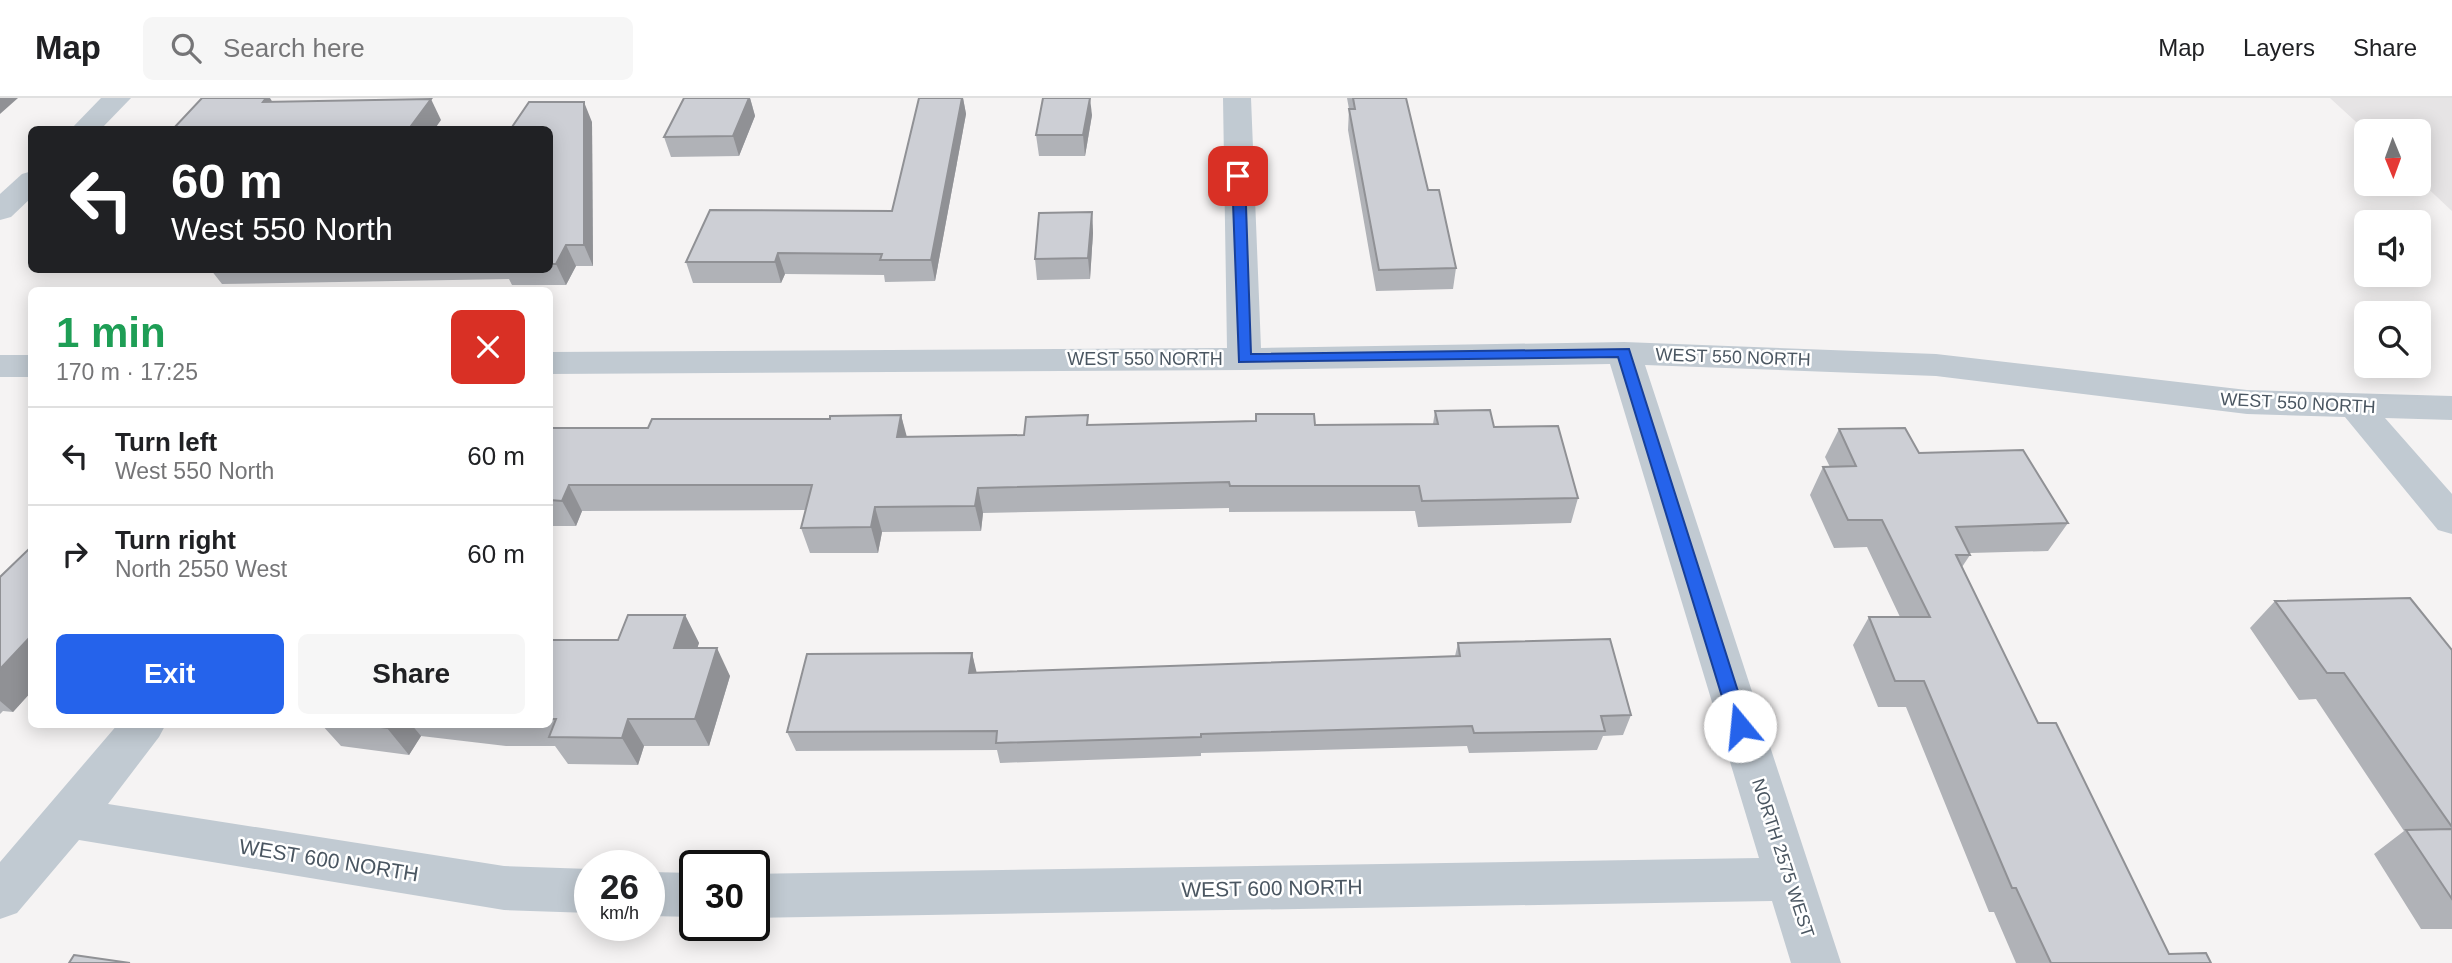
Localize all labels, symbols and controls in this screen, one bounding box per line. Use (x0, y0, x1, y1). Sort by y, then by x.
search box (143, 17, 633, 80)
text: Map (35, 29, 101, 66)
icon: search (167, 29, 205, 67)
text: Search here (223, 33, 365, 63)
text: Map (2158, 34, 2205, 61)
text: Layers (2243, 34, 2315, 61)
text: Share (2353, 34, 2417, 61)
north arrow (2354, 119, 2431, 196)
map controls (2354, 119, 2431, 378)
pin (1208, 146, 1268, 206)
icon: left (56, 154, 147, 245)
text: 60 m (171, 154, 283, 208)
icon: arrive (1219, 157, 1257, 195)
button: sound (2354, 210, 2431, 287)
text: West 550 North (171, 211, 393, 247)
button: search (2354, 301, 2431, 378)
text: 1 min (56, 309, 166, 356)
button: close (451, 310, 525, 384)
street label: WEST 550 NORTH (1655, 344, 1811, 370)
street label: WEST 550 NORTH (1067, 349, 1223, 369)
text: 170 m · 17:25 (56, 359, 198, 385)
street label: WEST 550 NORTH (2220, 389, 2376, 417)
text: Turn left (115, 427, 217, 457)
icon: left (56, 437, 94, 475)
text: 60 m (467, 441, 525, 471)
text: West 550 North (115, 458, 274, 484)
text: Turn right (115, 525, 236, 555)
icon: right (56, 535, 94, 573)
text: 60 m (467, 539, 525, 569)
text: North 2550 West (115, 556, 287, 582)
button: Exit (56, 634, 284, 714)
button: Share (298, 634, 525, 714)
position arrow (1703, 689, 1777, 763)
street label: NORTH 2575 WEST (1748, 776, 1818, 940)
street label: WEST 600 NORTH (238, 834, 420, 886)
speed limit sign: 30 (679, 850, 770, 941)
text: 26 (600, 867, 639, 906)
street label: WEST 600 NORTH (1181, 875, 1363, 901)
text: km/h (600, 903, 639, 923)

